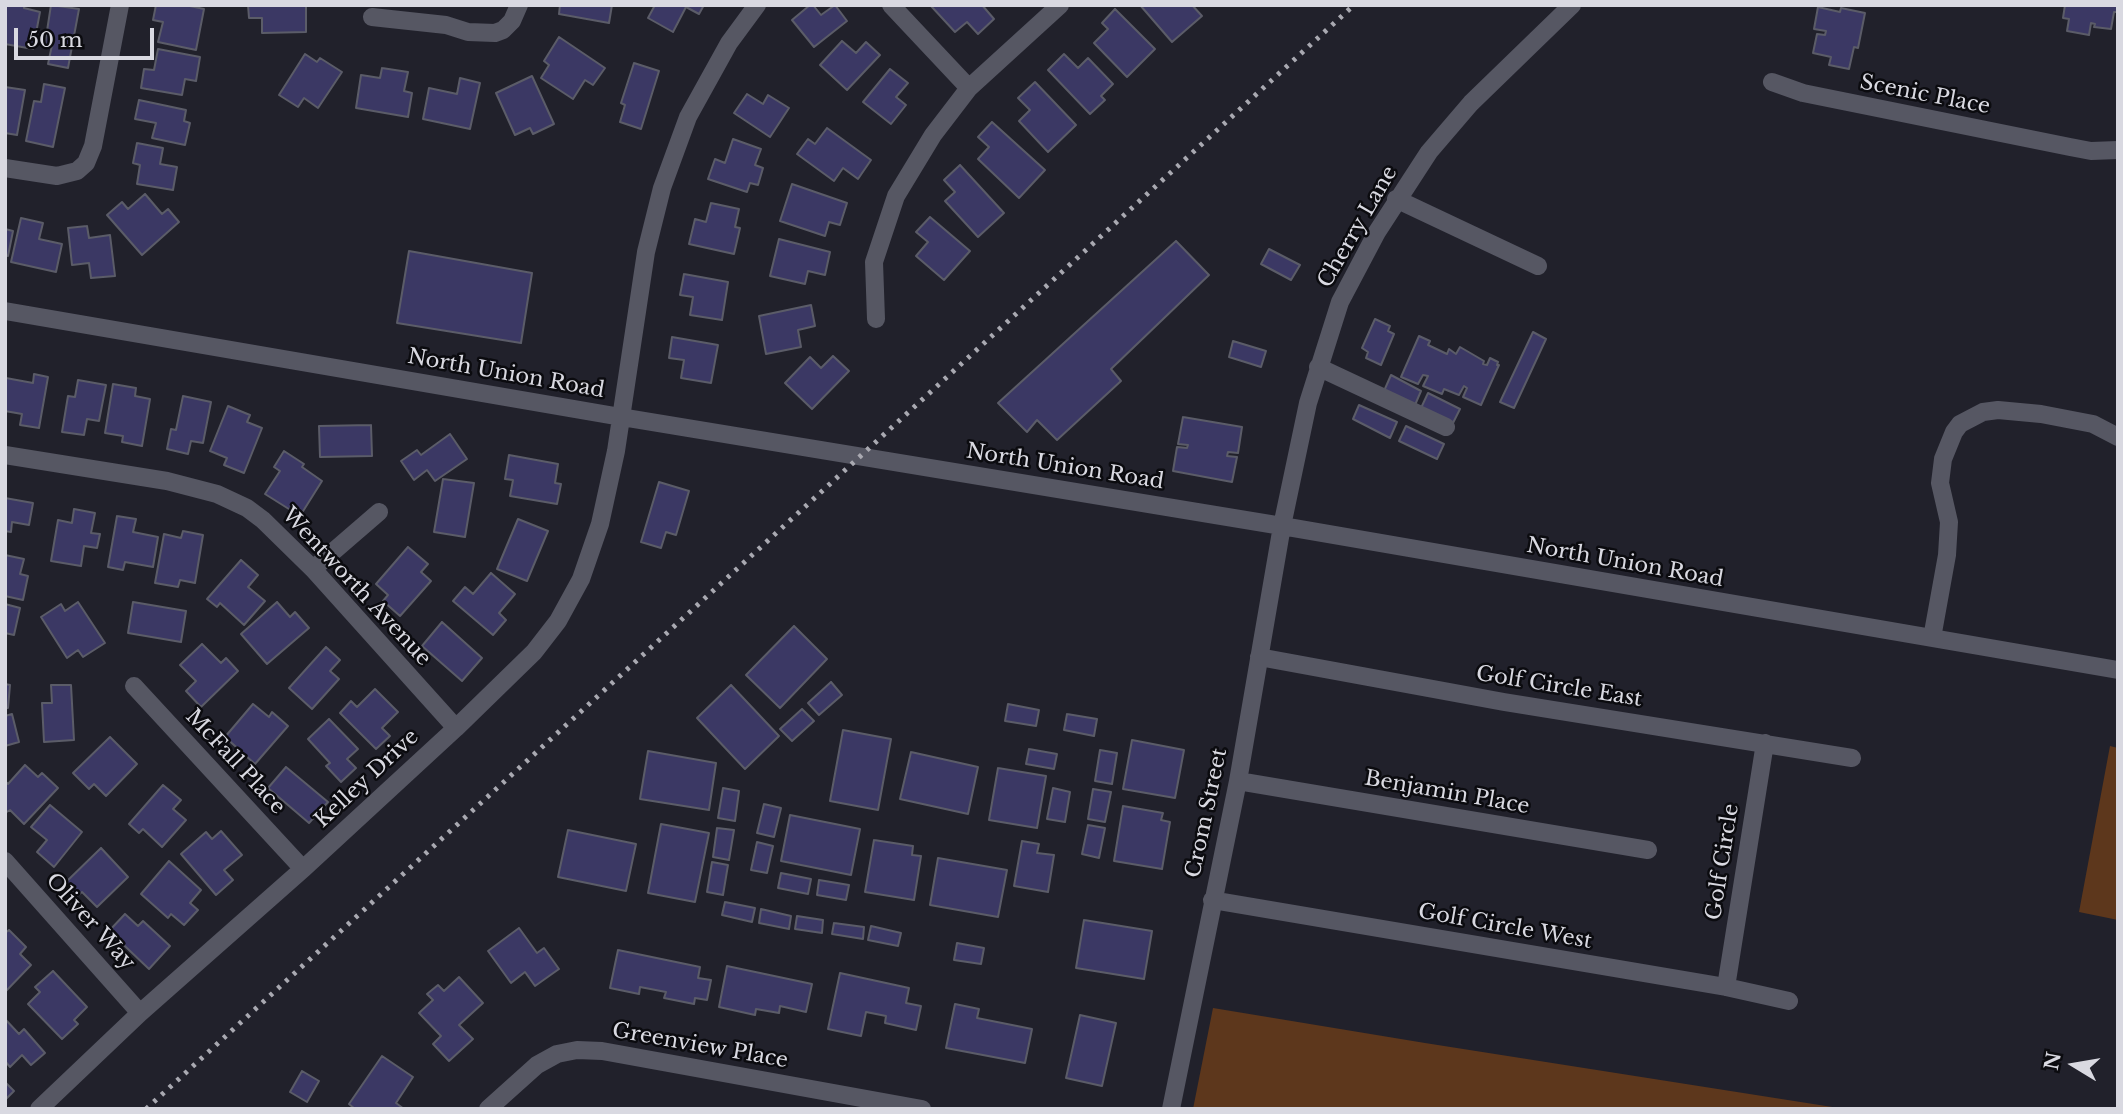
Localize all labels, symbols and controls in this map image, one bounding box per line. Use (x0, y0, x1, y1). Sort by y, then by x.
scale bar (18, 14, 158, 58)
text: 50 m (27, 27, 82, 53)
street label: Scenic Place (1858, 70, 1992, 120)
street label: Cherry Lane (1313, 162, 1403, 292)
street label: North Union Road (406, 344, 606, 404)
street label: North Union Road (964, 439, 1166, 495)
street label: Wentworth Avenue (276, 503, 436, 671)
street label: North Union Road (1525, 533, 1725, 593)
street label: Golf Circle East (1474, 661, 1644, 713)
street label: McFall Place (180, 704, 290, 820)
street label: Kelley Drive (310, 724, 424, 834)
street label: Crom Street (1181, 746, 1233, 880)
street label: Benjamin Place (1363, 766, 1531, 820)
street label: Golf Circle (1701, 802, 1745, 922)
street label: Oliver Way (40, 868, 140, 976)
street label: Golf Circle West (1416, 899, 1594, 955)
street label: Greenview Place (610, 1018, 790, 1074)
north arrow (2039, 1030, 2109, 1100)
text: N (2040, 1050, 2066, 1072)

